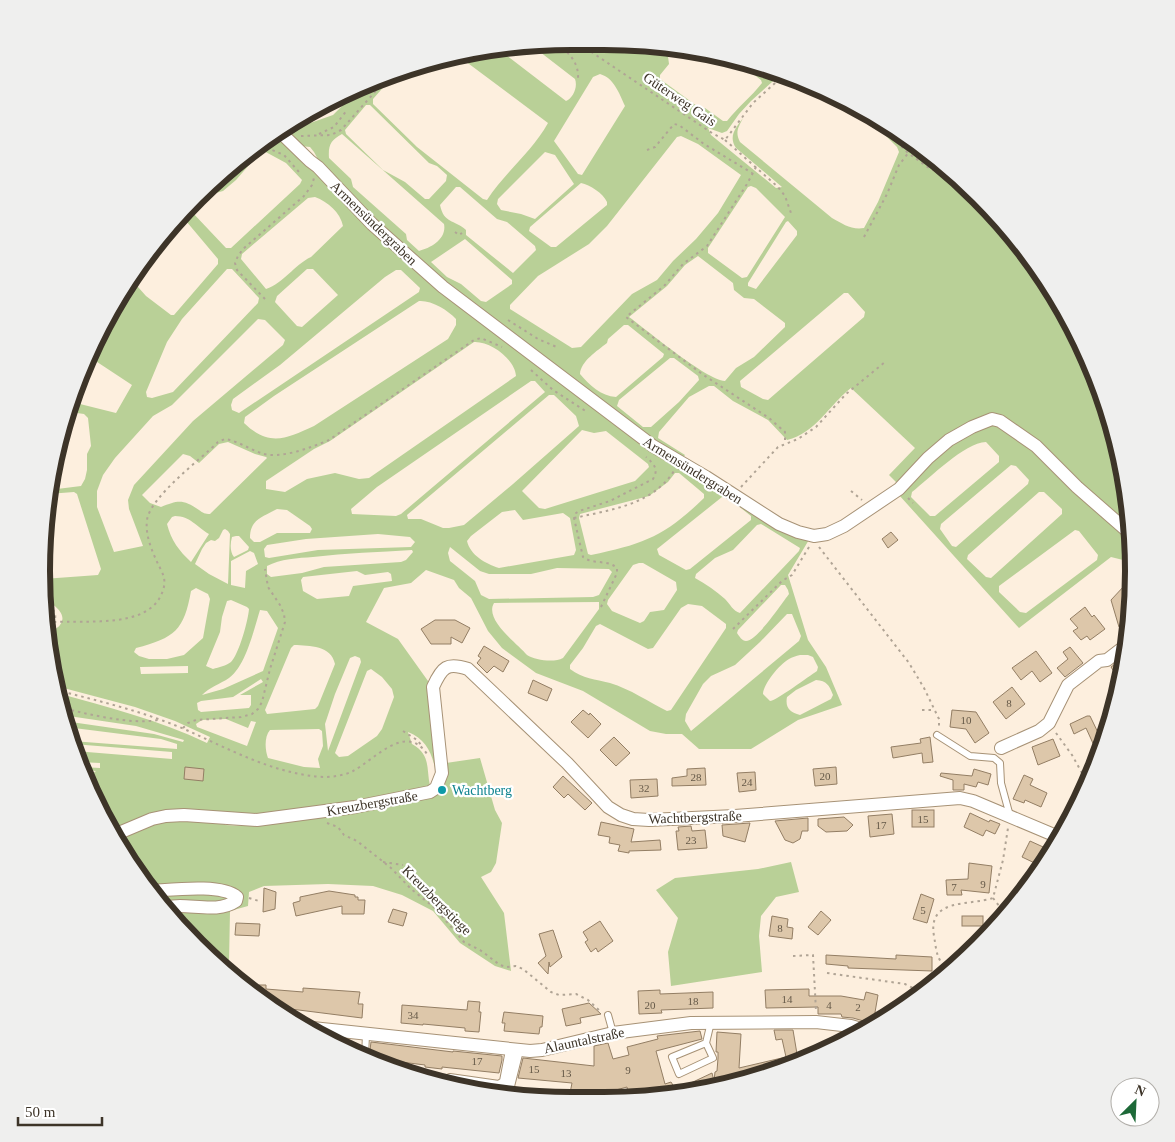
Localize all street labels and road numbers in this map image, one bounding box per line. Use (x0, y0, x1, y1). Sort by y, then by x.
street label: Güterweg Gais (641, 70, 719, 129)
street label: Armensündergraben (327, 178, 420, 268)
street label: Armensündergraben (640, 434, 745, 507)
street label: Kreuzbergstraße (325, 788, 419, 819)
street label: Wachtbergstraße (648, 808, 742, 827)
street label: Kreuzbergstiege (399, 863, 474, 938)
street label: Alauntalstraße (543, 1025, 626, 1056)

